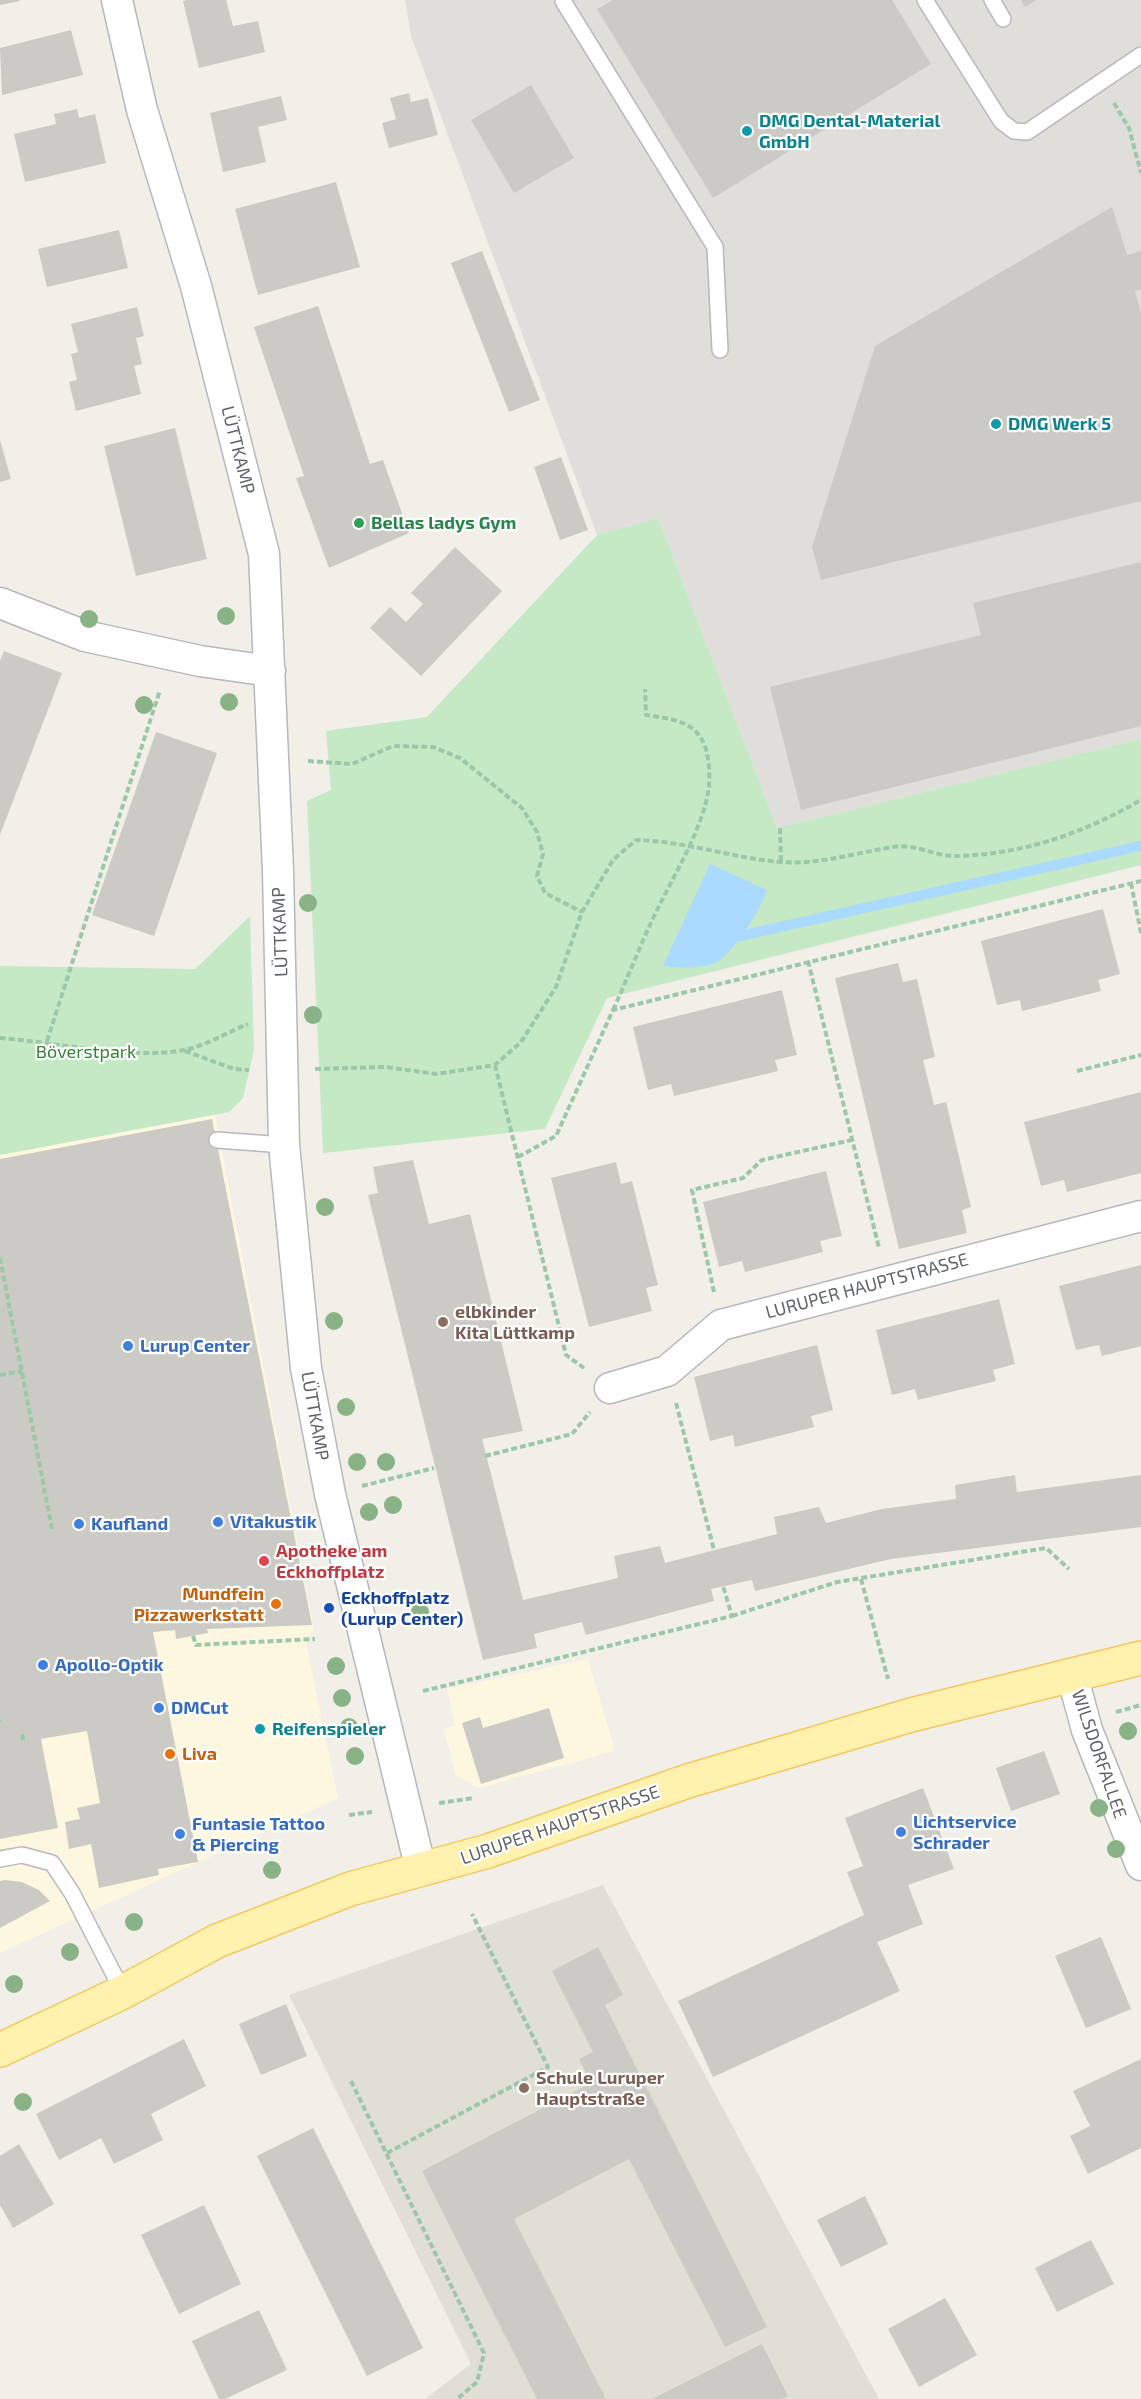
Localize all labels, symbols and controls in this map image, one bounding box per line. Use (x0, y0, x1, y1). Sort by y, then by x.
place label: DMG Dental-Material GmbH (759, 110, 940, 152)
marker: DMG Dental-Material GmbH (740, 124, 754, 138)
street label: LÜTTKAMP (217, 404, 259, 496)
place label: DMG Werk 5 (1008, 413, 1111, 435)
marker: DMG Werk 5 (989, 417, 1003, 431)
place label: Bellas ladys Gym (371, 512, 516, 534)
marker: Bellas ladys Gym (352, 516, 366, 530)
street label: LÜTTKAMP (268, 887, 292, 977)
park label: Böverstpark (36, 1041, 136, 1063)
street label: LURUPER HAUPTSTRASSE (763, 1248, 971, 1324)
place label: elbkinder Kita Lüttkamp (455, 1301, 575, 1344)
marker: elbkinder Kita Lüttkamp (436, 1315, 450, 1329)
place label: Lurup Center (140, 1335, 250, 1357)
marker: Lurup Center (121, 1339, 135, 1353)
street label: LÜTTKAMP (297, 1370, 333, 1462)
place label: Vitakustik (230, 1511, 317, 1533)
place label: Kaufland (91, 1513, 168, 1535)
marker: Vitakustik (211, 1515, 225, 1529)
marker: Kaufland (72, 1517, 86, 1531)
place label: Apotheke am Eckhoffplatz (276, 1540, 387, 1582)
marker: Apotheke am Eckhoffplatz (257, 1554, 271, 1568)
place label: Mundfein Pizzawerkstatt (134, 1583, 264, 1626)
place label: Eckhoffplatz (Lurup Center) (341, 1587, 463, 1630)
marker: Mundfein Pizzawerkstatt (269, 1597, 283, 1611)
marker: Eckhoffplatz (Lurup Center) (322, 1601, 336, 1615)
place label: Apollo-Optik (55, 1654, 164, 1676)
marker: Apollo-Optik (36, 1658, 50, 1672)
street label: WILSDORFALLEE (1067, 1687, 1131, 1821)
place label: DMCut (171, 1697, 228, 1719)
marker: DMCut (152, 1701, 166, 1715)
place label: Reifenspieler (272, 1718, 386, 1740)
marker: Reifenspieler (253, 1722, 267, 1736)
place label: Liva (182, 1743, 217, 1765)
marker: Liva (163, 1747, 177, 1761)
street label: LURUPER HAUPTSTRASSE (458, 1781, 662, 1869)
place label: Lichtservice Schrader (913, 1811, 1017, 1854)
place label: Funtasie Tattoo & Piercing (192, 1813, 325, 1856)
marker: Lichtservice Schrader (894, 1825, 908, 1839)
marker: Funtasie Tattoo & Piercing (173, 1827, 187, 1841)
place label: Schule Luruper Hauptstraße (536, 2067, 664, 2110)
marker: Schule Luruper Hauptstraße (517, 2081, 531, 2095)

